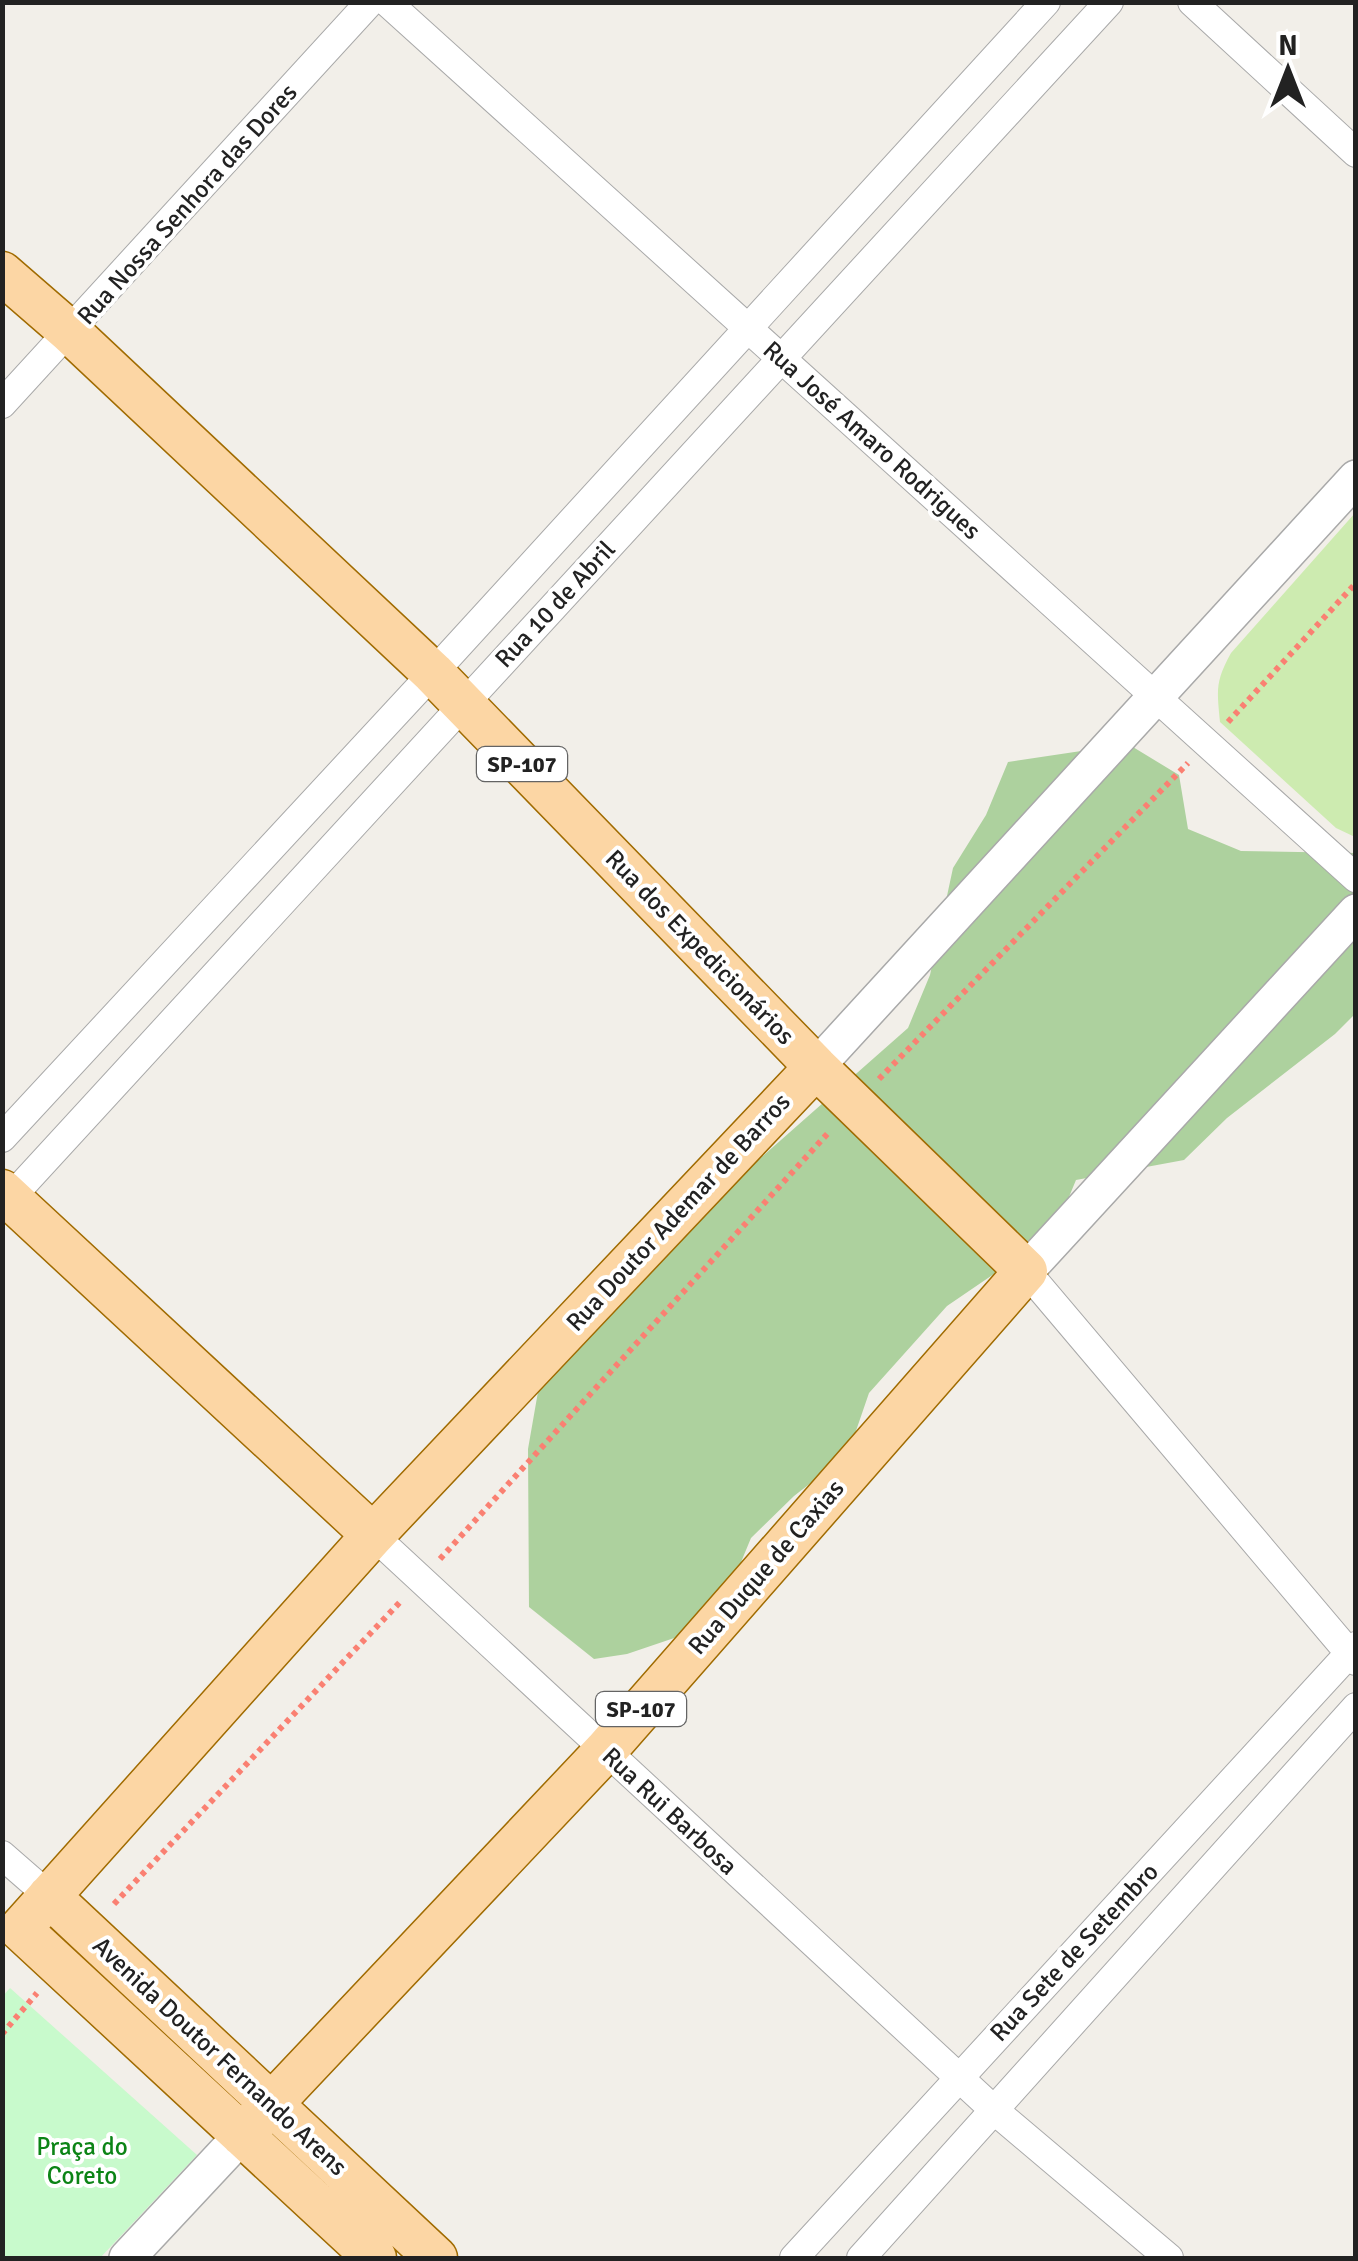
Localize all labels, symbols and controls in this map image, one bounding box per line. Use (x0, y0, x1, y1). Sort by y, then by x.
north arrow (1238, 20, 1338, 120)
text: N (1278, 29, 1298, 63)
street label: Rua Nossa Senhora das Dores (70, 77, 304, 331)
street label: Rua José Amaro Rodrigues (757, 334, 987, 546)
street label: Rua 10 de Abril (488, 534, 622, 674)
road number: SP-107 (477, 747, 567, 781)
street label: Rua dos Expedicionários (599, 843, 801, 1051)
street label: Rua Doutor Ademar de Barros (559, 1086, 797, 1338)
street label: Rua Duque de Caxias (682, 1473, 851, 1661)
road number: SP-107 (596, 1692, 686, 1726)
street label: Rua Rui Barbosa (596, 1741, 744, 1881)
street label: Rua Sete de Setembro (983, 1856, 1165, 2048)
street label: Avenida Doutor Fernando Arens (86, 1930, 354, 2182)
park label: Praça do Coreto (36, 2131, 128, 2191)

